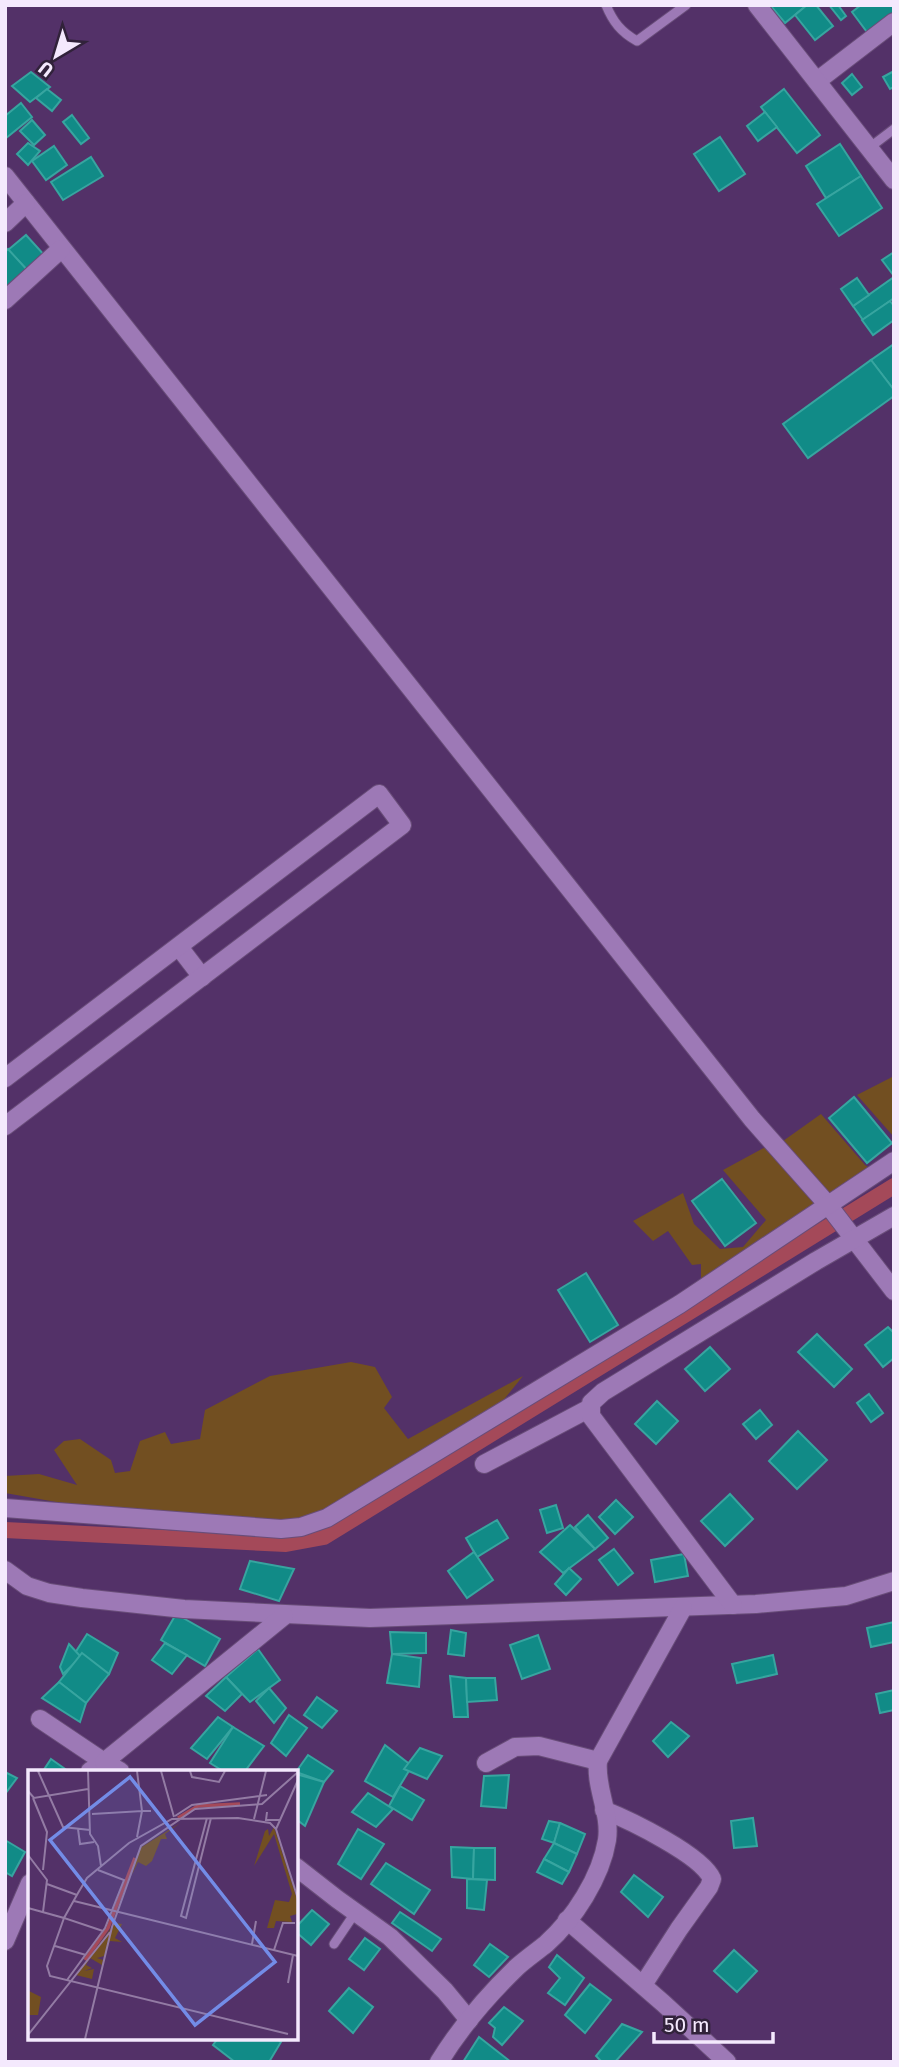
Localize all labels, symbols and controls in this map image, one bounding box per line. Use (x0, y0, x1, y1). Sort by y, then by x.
north arrow (21, 21, 91, 91)
text: U (34, 56, 58, 82)
inset map (28, 1770, 298, 2039)
scale bar (654, 2000, 773, 2044)
text: 50 m (664, 2012, 710, 2038)

